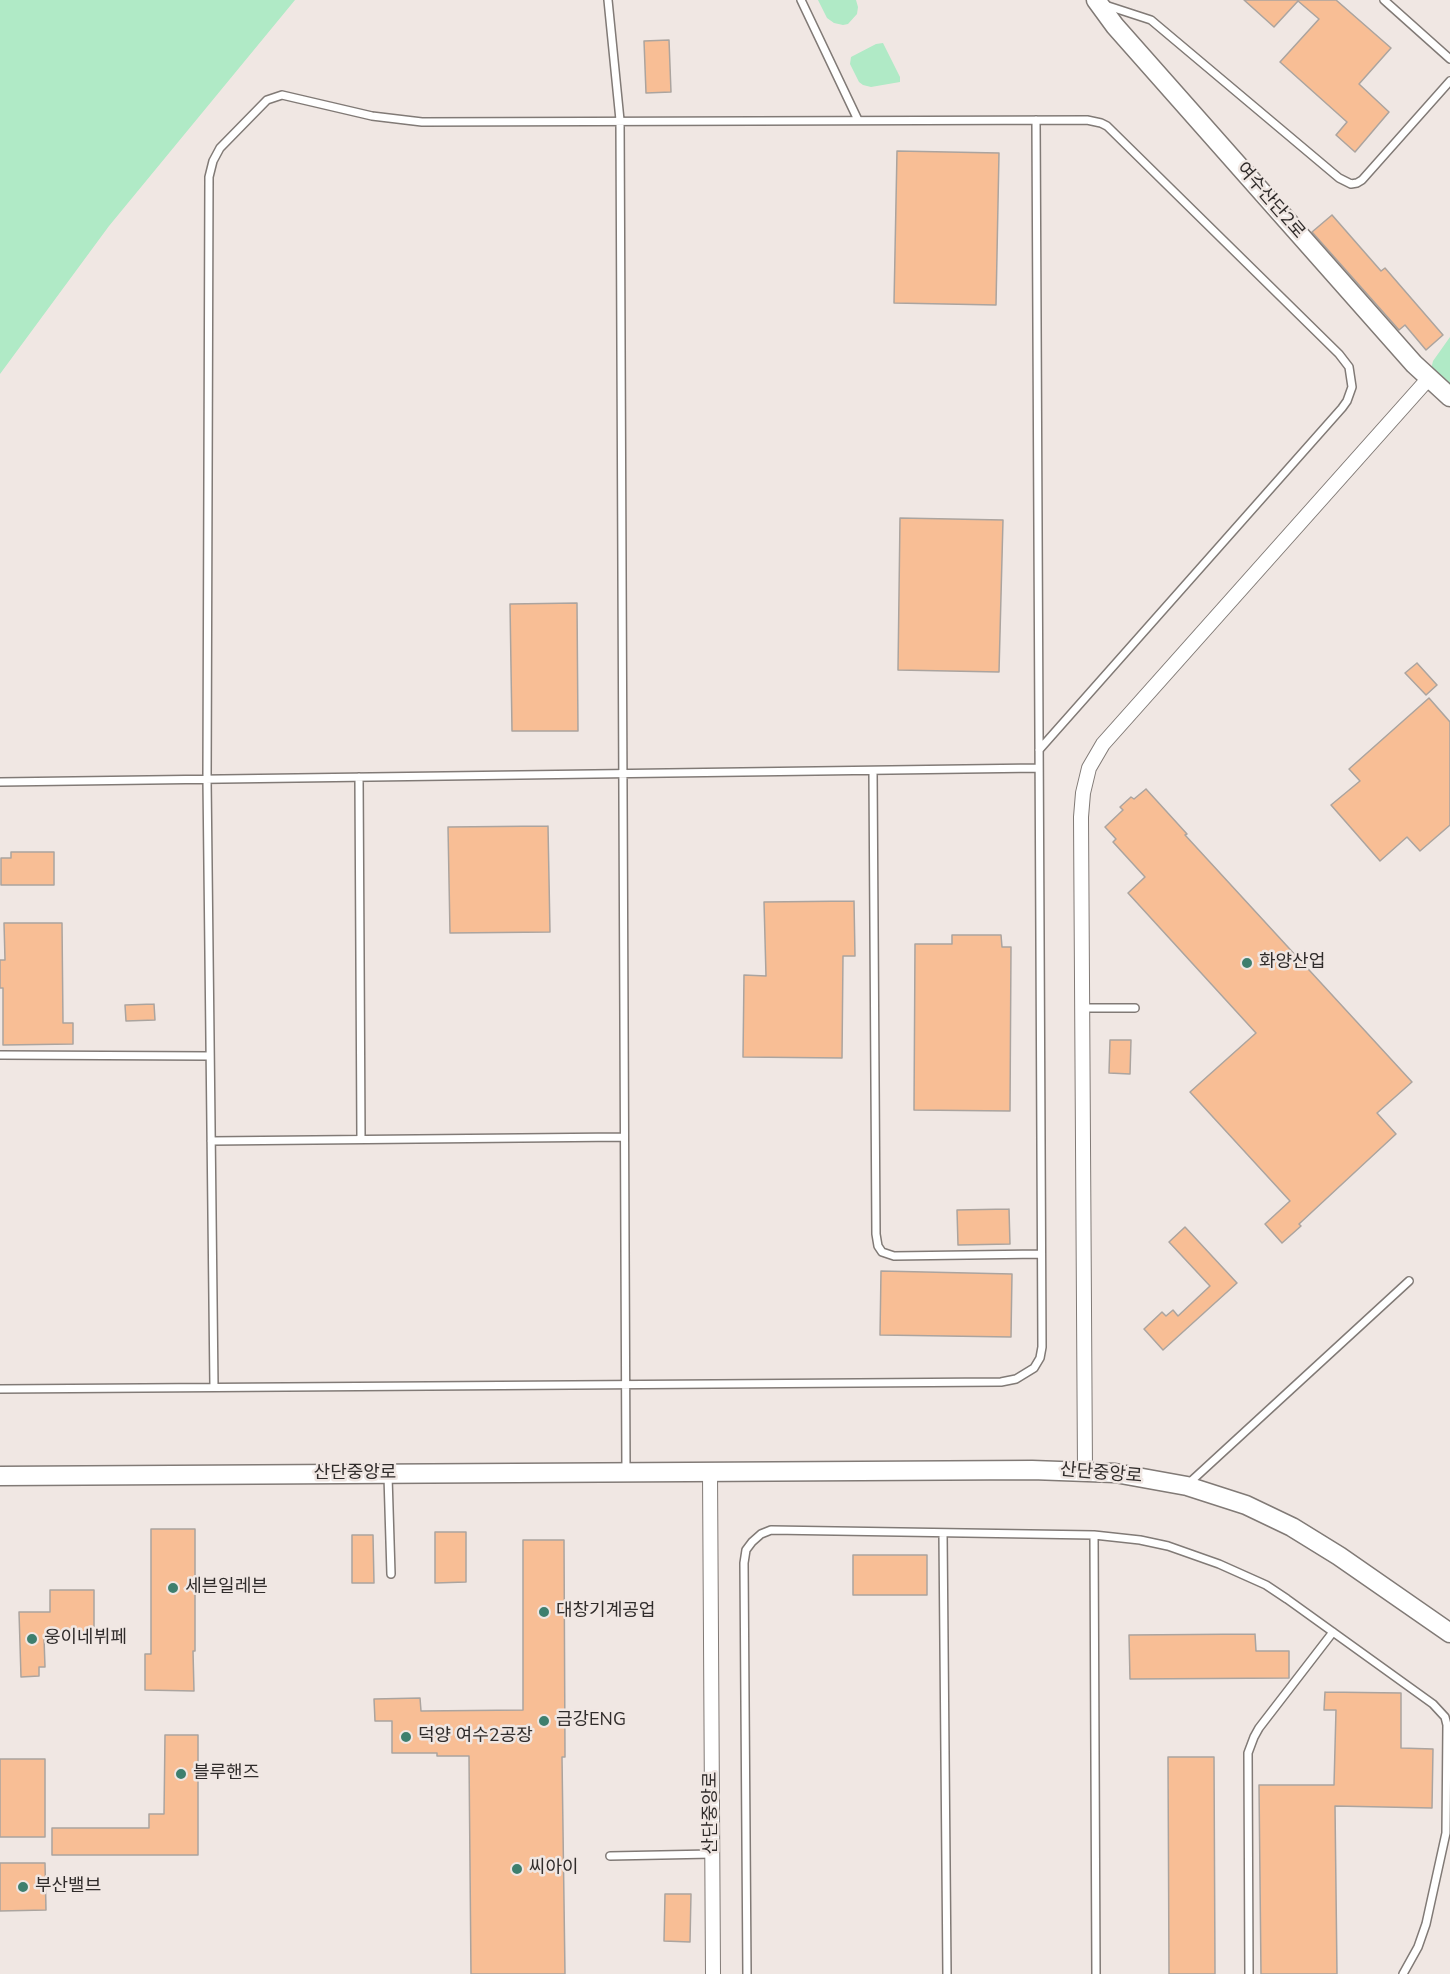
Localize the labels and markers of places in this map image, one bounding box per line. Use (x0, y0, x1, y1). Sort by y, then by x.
place label: 화양산업 (1259, 952, 1325, 974)
marker: 화양산업 (1240, 956, 1254, 970)
place label: 세븐일레븐 (185, 1577, 268, 1599)
marker: 세븐일레븐 (166, 1581, 180, 1595)
place label: 대창기계공업 (556, 1601, 655, 1623)
marker: 대창기계공업 (537, 1605, 551, 1619)
place label: 웅이네뷔페 (44, 1628, 127, 1650)
marker: 웅이네뷔페 (25, 1632, 39, 1646)
place label: 금강ENG (556, 1710, 626, 1732)
marker: 금강ENG (537, 1714, 551, 1728)
place label: 덕양 여수2공장 (418, 1726, 533, 1748)
marker: 덕양 여수2공장 (399, 1730, 413, 1744)
place label: 블루핸즈 (193, 1763, 259, 1785)
marker: 블루핸즈 (174, 1767, 188, 1781)
place label: 씨아이 (529, 1858, 579, 1880)
marker: 씨아이 (510, 1862, 524, 1876)
place label: 부산밸브 (35, 1876, 101, 1898)
marker: 부산밸브 (16, 1880, 30, 1894)

